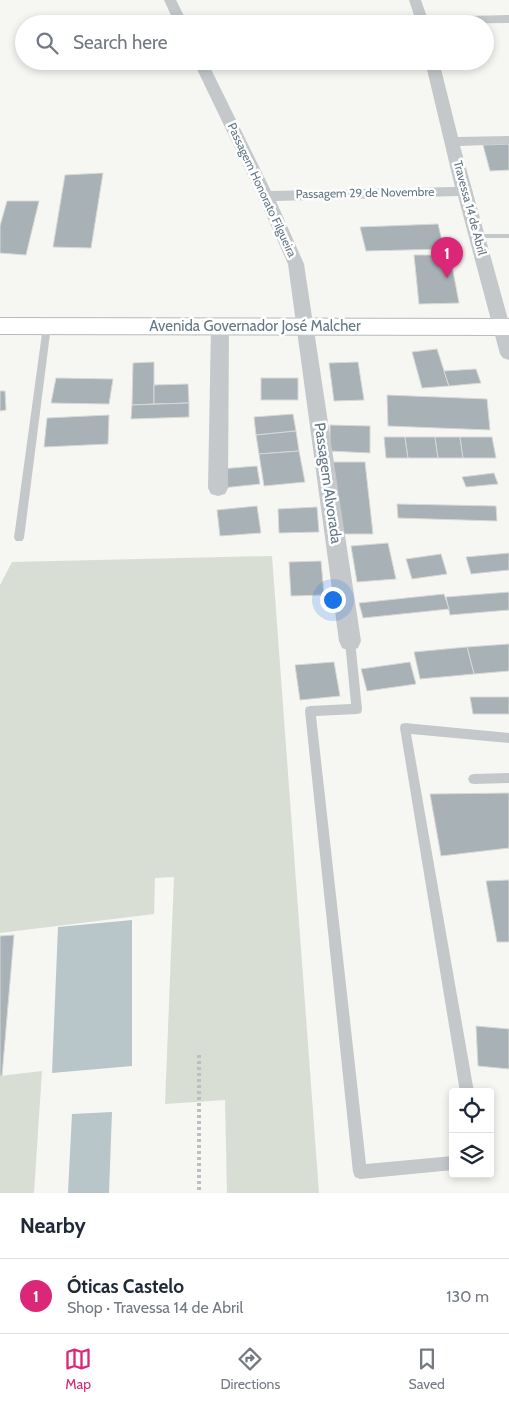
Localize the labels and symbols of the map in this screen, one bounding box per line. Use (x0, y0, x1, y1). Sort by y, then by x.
street label: Passagem Honorato Filgueira (225, 120, 300, 259)
street label: Travessa 14 de Abril (451, 159, 490, 257)
street label: Passagem 29 de Novembre (296, 184, 434, 201)
pin: 1 (431, 237, 463, 278)
street label: Avenida Governador José Malcher (149, 317, 361, 335)
street label: Passagem Alvorada (311, 421, 346, 546)
your location (320, 587, 346, 613)

